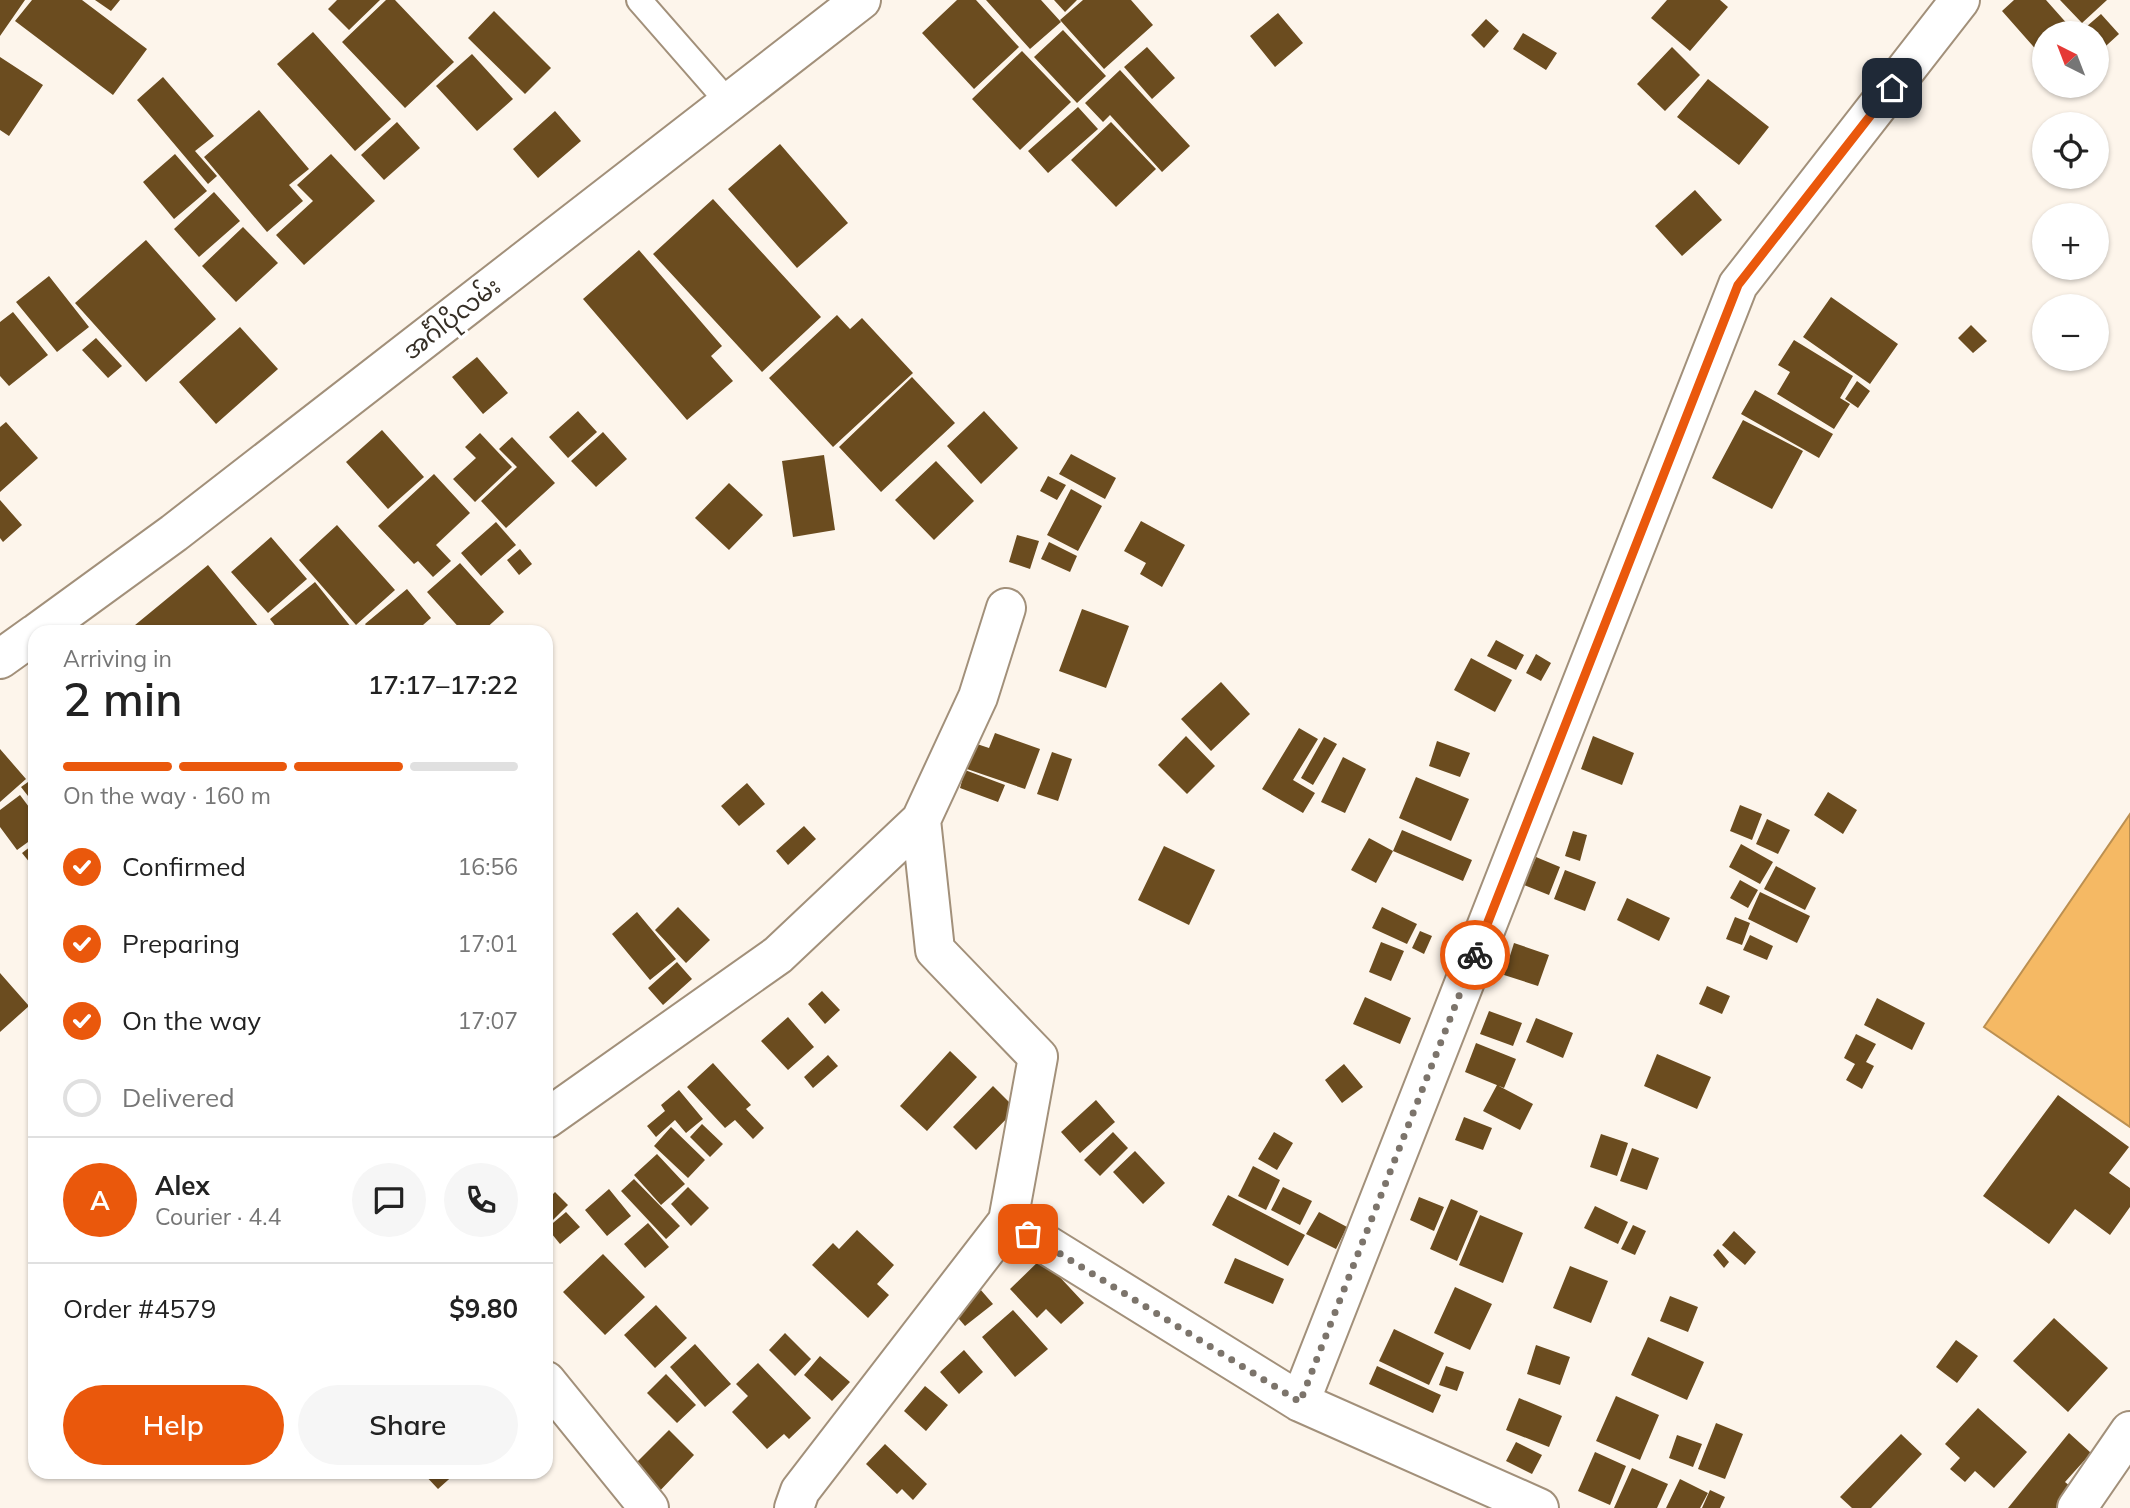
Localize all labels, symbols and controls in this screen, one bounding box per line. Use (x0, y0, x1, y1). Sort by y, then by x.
north arrow (2032, 21, 2109, 98)
map controls (2032, 21, 2109, 371)
pin (1862, 58, 1922, 118)
icon: home (1873, 69, 1911, 107)
button: locate (2032, 112, 2109, 189)
button: + (2032, 203, 2109, 280)
street label: အင်္ဂါပိုလမ်း (396, 271, 509, 369)
button: − (2032, 294, 2109, 371)
text: Arriving in (63, 644, 172, 673)
text: 17:17–17:22 (368, 668, 518, 701)
text: 2 min (63, 670, 182, 728)
text: On the way · 160 m (63, 781, 271, 810)
icon: check (63, 848, 101, 886)
text: Confirmed (122, 850, 246, 883)
text: 16:56 (458, 852, 518, 881)
courier (1440, 920, 1510, 990)
icon: check (63, 925, 101, 963)
text: Preparing (122, 927, 240, 960)
text: 17:01 (458, 929, 518, 958)
icon: bike (1456, 936, 1494, 974)
icon: check (63, 1002, 101, 1040)
text: On the way (122, 1004, 261, 1037)
text: 17:07 (458, 1006, 518, 1035)
text: Delivered (122, 1081, 235, 1114)
button: chat (352, 1163, 426, 1237)
button: phone (444, 1163, 518, 1237)
text: Alex (155, 1169, 210, 1202)
text: A (90, 1184, 110, 1217)
text: Courier · 4.4 (155, 1202, 281, 1231)
pin (998, 1204, 1058, 1264)
icon: bag (1009, 1215, 1047, 1253)
text: Order #4579 (63, 1292, 216, 1325)
text: $9.80 (449, 1292, 518, 1325)
button: Help (63, 1385, 284, 1465)
button: Share (298, 1385, 518, 1465)

